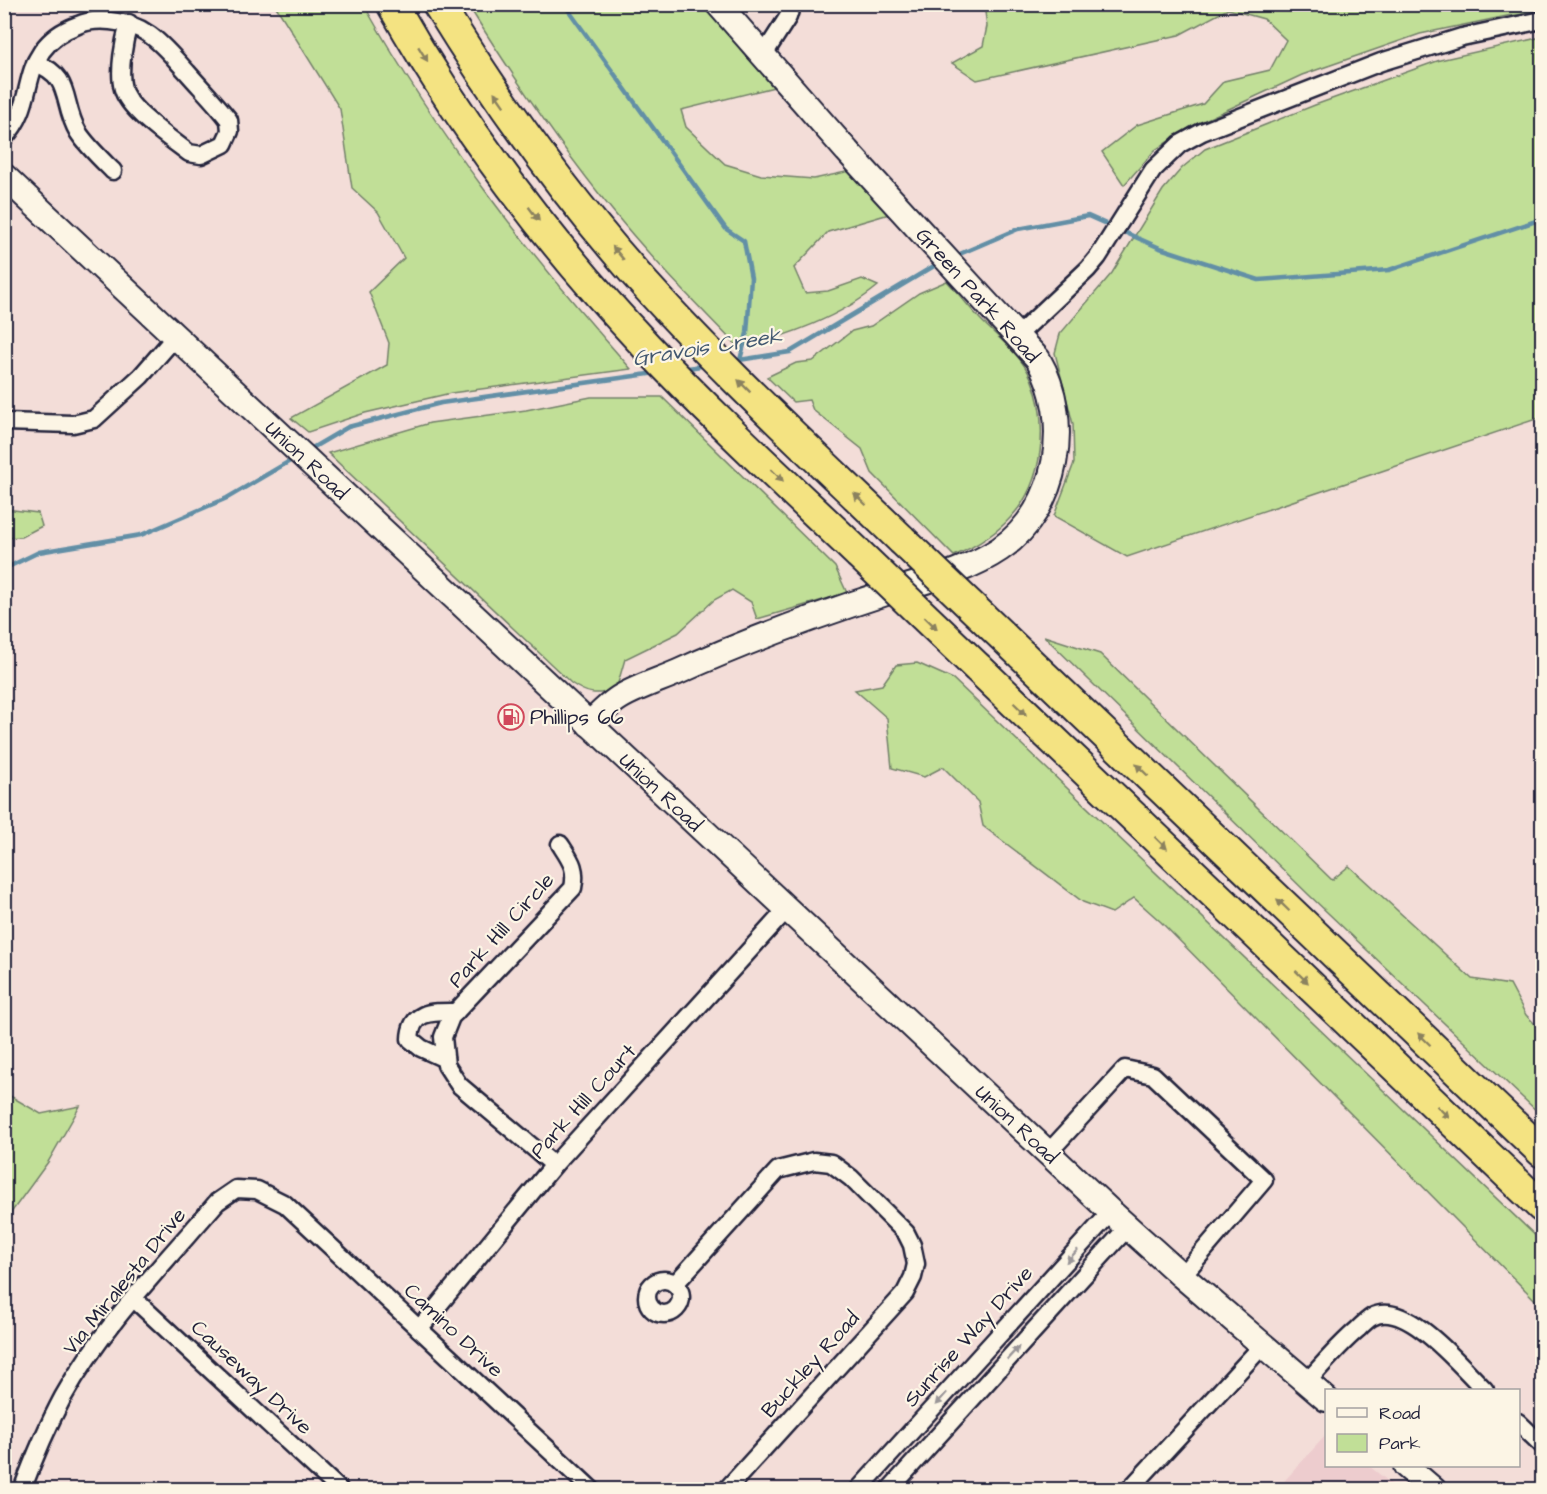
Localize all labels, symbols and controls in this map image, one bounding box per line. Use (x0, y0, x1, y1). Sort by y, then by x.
one-way arrow (417, 46, 428, 63)
one-way arrow (493, 92, 505, 108)
one-way arrow (528, 207, 540, 222)
street label: Green Park Road (909, 221, 1046, 369)
one-way arrow (612, 245, 625, 261)
water label: Gravois Creek (630, 320, 784, 375)
one-way arrow (737, 380, 751, 394)
street label: Union Road (259, 414, 355, 507)
one-way arrow (769, 468, 784, 481)
one-way arrow (853, 492, 868, 506)
one-way arrow (924, 616, 938, 630)
one-way arrow (1013, 701, 1027, 715)
fuel station icon: Phillips 66 (496, 702, 526, 732)
place label: Phillips 66 (530, 703, 624, 733)
street label: Union Road (613, 746, 709, 839)
one-way arrow (1135, 763, 1150, 777)
one-way arrow (1154, 836, 1169, 850)
street label: Park Hill Circle (442, 867, 561, 994)
one-way arrow (1277, 898, 1291, 912)
one-way arrow (1295, 970, 1309, 984)
one-way arrow (1417, 1032, 1432, 1046)
street label: Park Hill Court (524, 1037, 643, 1165)
street label: Union Road (969, 1078, 1065, 1171)
one-way arrow (1436, 1105, 1450, 1119)
street label: Via Miralesta Drive (56, 1202, 193, 1361)
one-way arrow (1065, 1248, 1079, 1263)
street label: Sunrise Way Drive (897, 1259, 1041, 1415)
street label: Camino Drive (398, 1277, 510, 1384)
street label: Buckley Road (755, 1304, 868, 1425)
street label: Causeway Drive (183, 1313, 319, 1443)
one-way arrow (1006, 1346, 1019, 1361)
legend (1325, 1389, 1520, 1467)
one-way arrow (934, 1392, 948, 1407)
text: Road (1379, 1401, 1420, 1426)
text: Park (1379, 1431, 1421, 1456)

